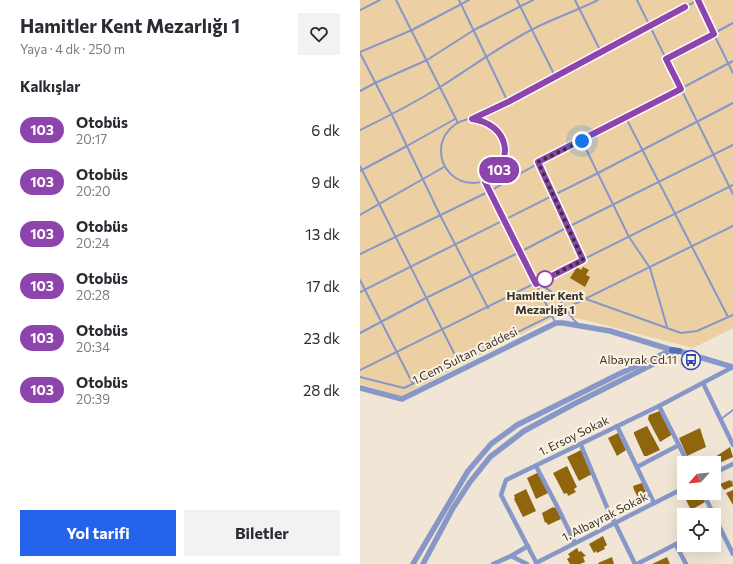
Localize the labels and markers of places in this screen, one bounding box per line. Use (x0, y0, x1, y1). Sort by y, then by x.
marker: Hamitler Kent Mezarlığı 1 (536, 270, 554, 288)
place label: Hamitler Kent Mezarlığı 1 (506, 288, 584, 316)
bus stop icon: Albayrak Cd.11 (680, 349, 702, 371)
place label: Albayrak Cd.11 (599, 352, 677, 366)

